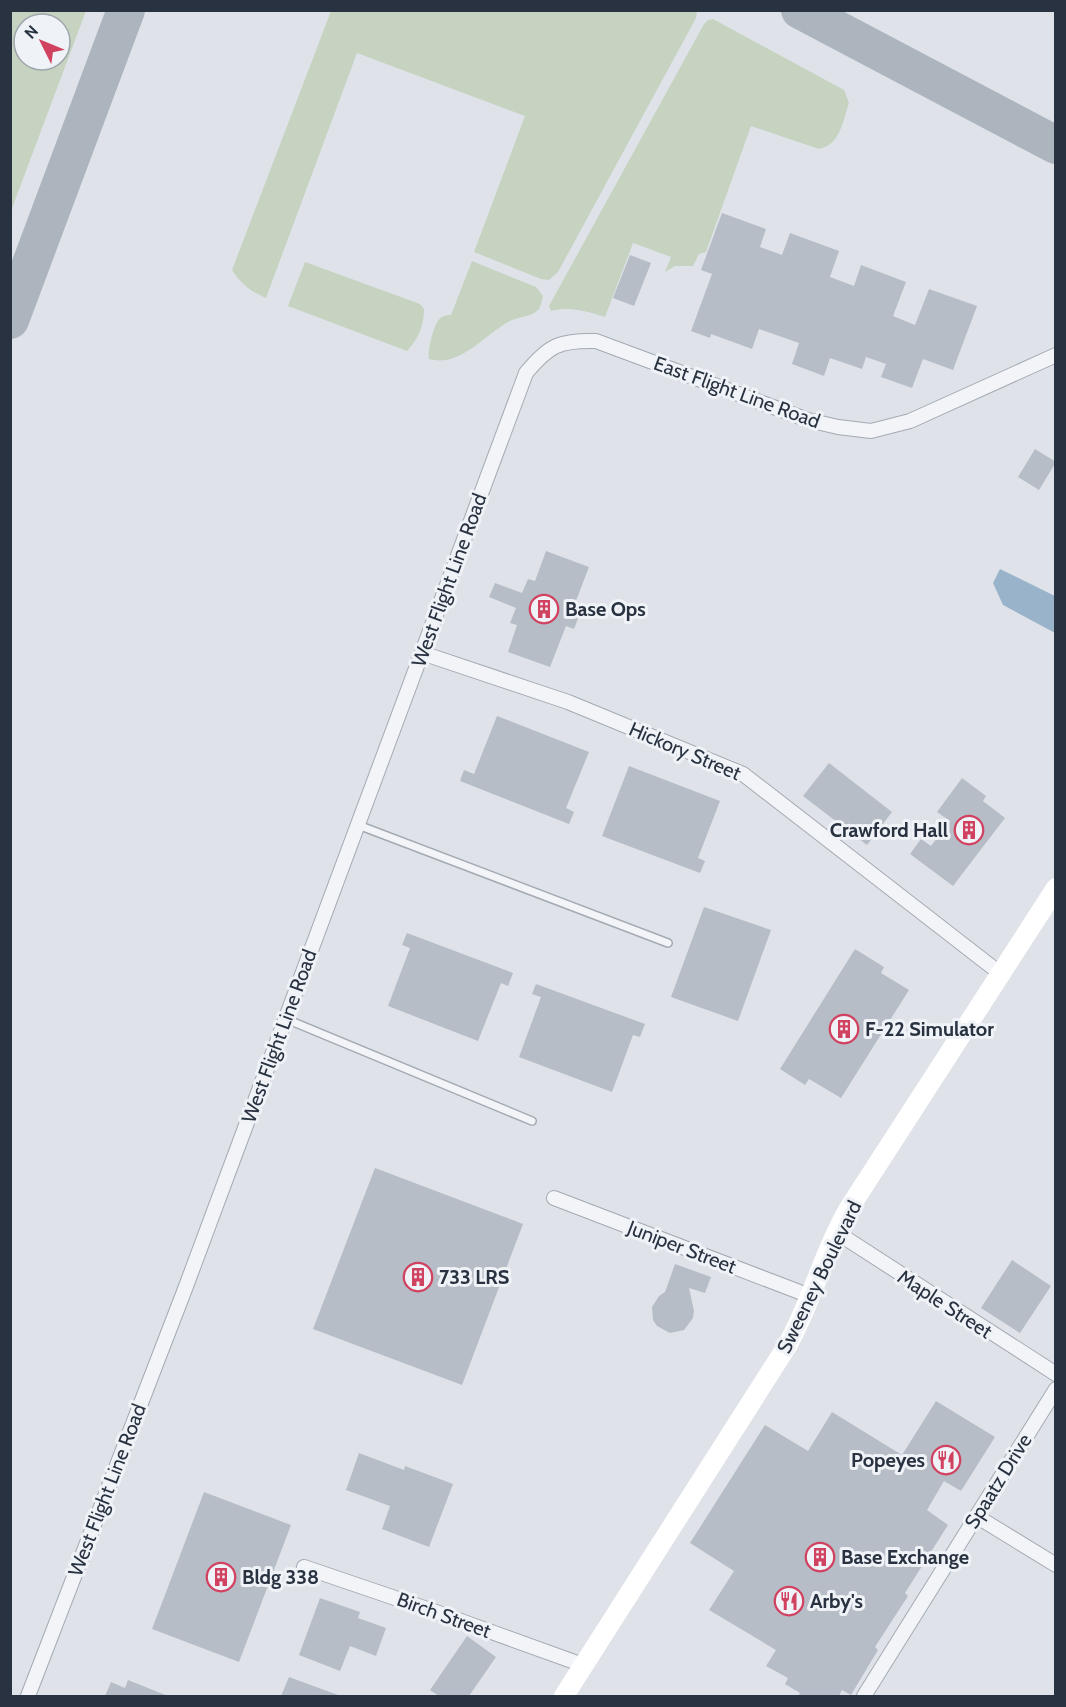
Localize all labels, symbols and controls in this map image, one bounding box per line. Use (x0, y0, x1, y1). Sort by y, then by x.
north arrow (12, 12, 72, 72)
text: N (21, 21, 42, 43)
street label: East Flight Line Road (651, 351, 823, 433)
street label: West Flight Line Road (406, 490, 492, 670)
building icon: Base Ops (528, 593, 560, 625)
place label: Base Ops (565, 597, 646, 621)
street label: Hickory Street (625, 717, 745, 785)
building icon: Crawford Hall (953, 814, 985, 846)
place label: Crawford Hall (830, 818, 948, 842)
street label: West Flight Line Road (236, 946, 322, 1126)
building icon: F-22 Simulator (828, 1013, 860, 1045)
place label: F-22 Simulator (865, 1017, 994, 1041)
street label: Sweeney Boulevard (772, 1197, 866, 1357)
street label: Juniper Street (623, 1215, 740, 1279)
building icon: 733 LRS (402, 1261, 434, 1293)
place label: 733 LRS (439, 1265, 510, 1289)
street label: Maple Street (893, 1265, 997, 1344)
street label: West Flight Line Road (63, 1400, 151, 1580)
street label: Spaatz Drive (959, 1429, 1037, 1533)
restaurant icon: Popeyes (930, 1444, 962, 1476)
place label: Popeyes (851, 1448, 925, 1472)
building icon: Base Exchange (804, 1541, 836, 1573)
place label: Base Exchange (841, 1545, 969, 1569)
building icon: Bldg 338 (205, 1561, 237, 1593)
place label: Bldg 338 (242, 1565, 319, 1589)
restaurant icon: Arby's (773, 1585, 805, 1617)
street label: Birch Street (394, 1587, 494, 1643)
place label: Arby's (810, 1589, 863, 1613)

